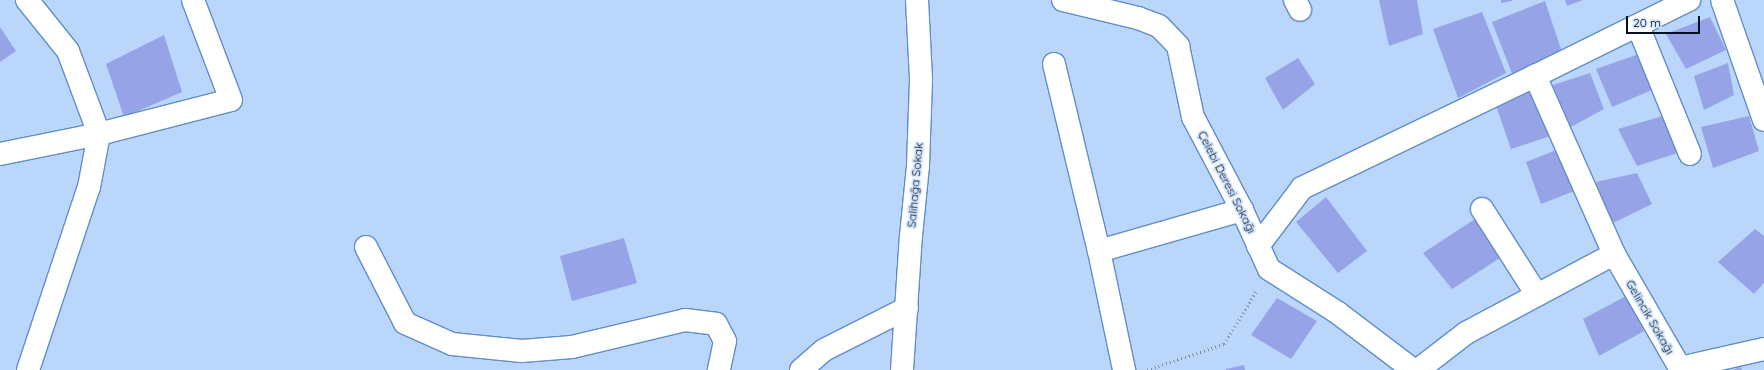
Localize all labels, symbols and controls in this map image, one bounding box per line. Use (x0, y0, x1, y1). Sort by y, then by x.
scale bar (1628, 8, 1702, 34)
text: 20 m (1633, 15, 1661, 30)
street label: Çelebi Deresi Sokağı (1195, 128, 1259, 236)
street label: Salihağa Sokak (904, 142, 926, 228)
street label: Gelincik Sokağı (1623, 277, 1677, 357)

